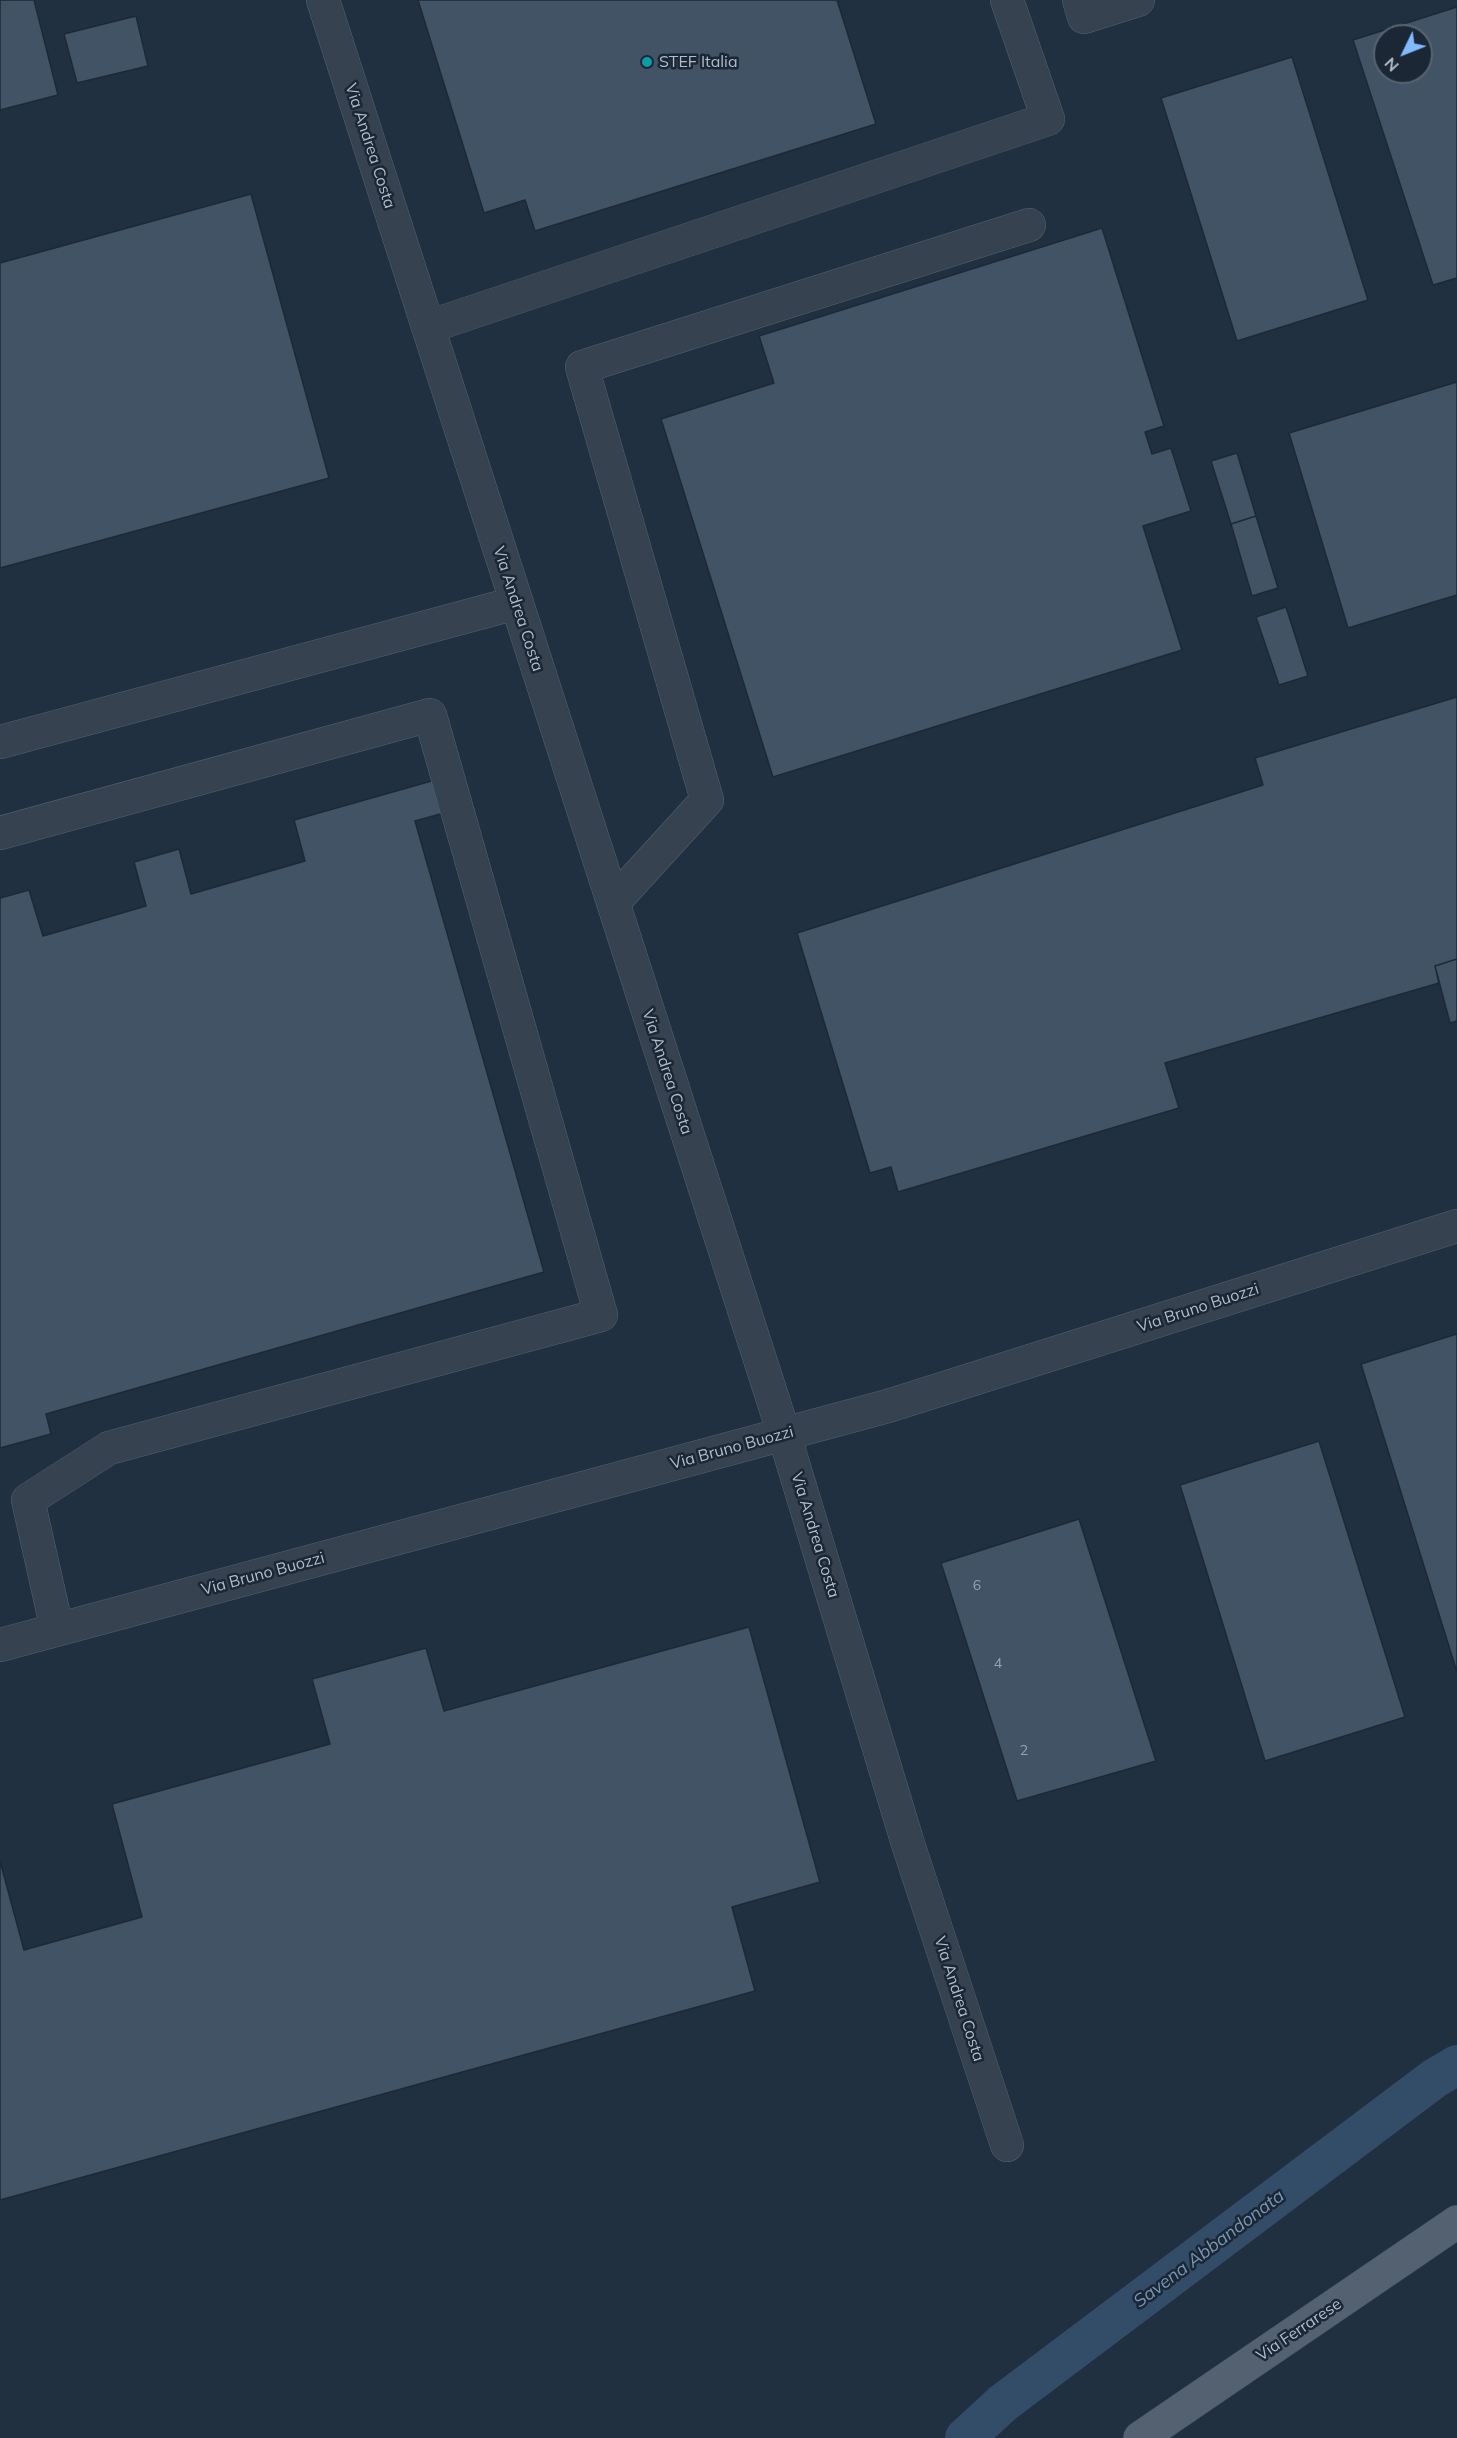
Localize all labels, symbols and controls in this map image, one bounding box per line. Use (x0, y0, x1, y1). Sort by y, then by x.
north arrow (1373, 24, 1433, 84)
place label: STEF Italia (659, 52, 738, 72)
text: N (1380, 54, 1403, 76)
marker: STEF Italia (640, 55, 654, 69)
street label: Via Andrea Costa (341, 81, 399, 211)
street label: Via Andrea Costa (489, 544, 547, 674)
street label: Via Andrea Costa (638, 1007, 696, 1137)
street label: Via Bruno Buozzi (1135, 1279, 1261, 1337)
street label: Via Bruno Buozzi (668, 1422, 796, 1474)
street label: Via Andrea Costa (787, 1470, 843, 1600)
street label: Via Bruno Buozzi (199, 1548, 327, 1600)
house number: 6 (973, 1578, 981, 1594)
house number: 4 (994, 1656, 1002, 1672)
house number: 2 (1020, 1743, 1028, 1759)
street label: Via Andrea Costa (930, 1934, 988, 2064)
water label: Savena Abbandonata (1129, 2185, 1289, 2313)
street label: Via Ferrarese (1253, 2295, 1345, 2365)

